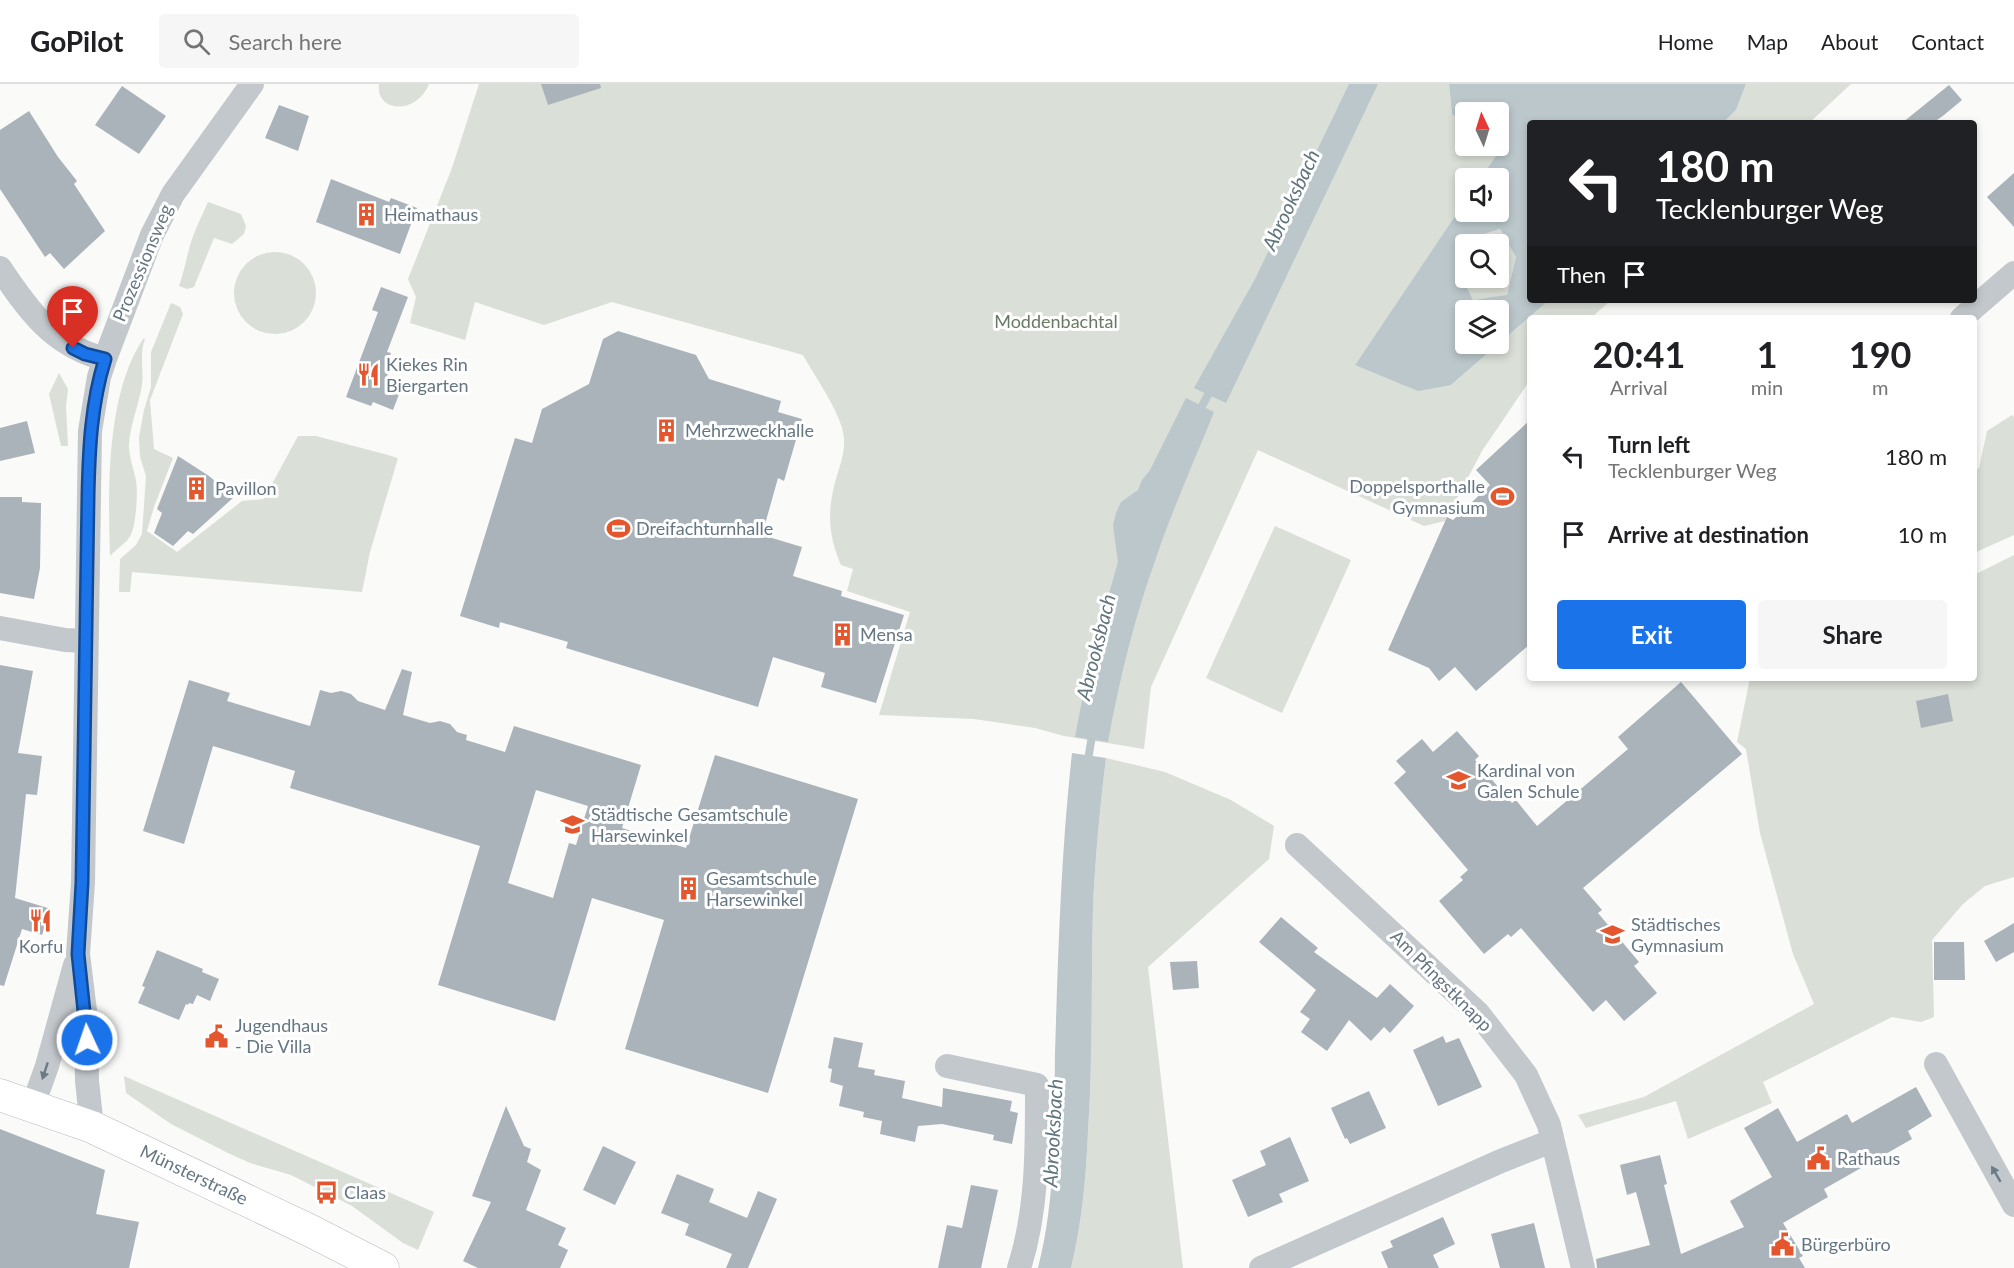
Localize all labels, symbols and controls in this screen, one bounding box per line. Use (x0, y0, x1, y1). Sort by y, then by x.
search box (159, 14, 579, 68)
text: GoPilot (30, 24, 123, 58)
icon: search (180, 25, 213, 58)
text: Search here (228, 28, 342, 55)
text: Home (1658, 29, 1714, 54)
text: Map (1747, 29, 1788, 54)
text: About (1821, 29, 1878, 54)
text: Contact (1911, 29, 1984, 54)
north arrow (1455, 102, 1509, 156)
map controls (1455, 102, 1509, 354)
text: 180 m (1656, 141, 1774, 191)
icon: left (1557, 144, 1635, 222)
water label: Abrooksbach (1256, 145, 1324, 255)
button: sound (1455, 168, 1509, 222)
text: Tecklenburger Weg (1656, 192, 1884, 225)
street label: Prozessionsweg (108, 201, 177, 325)
building icon: Heimathaus (353, 202, 379, 228)
place label: Heimathaus (384, 203, 478, 225)
button: search (1455, 234, 1509, 288)
icon: arrive (1618, 258, 1651, 291)
text: Then (1557, 261, 1606, 288)
pin (47, 286, 98, 348)
icon: arrive (56, 295, 89, 328)
button: layers (1455, 300, 1509, 354)
park label: Moddenbachtal (994, 310, 1118, 332)
text: 20:41 (1593, 332, 1685, 376)
text: 1 (1757, 332, 1778, 376)
text: 190 (1849, 332, 1911, 376)
place label: Kiekes Rin Biergarten (386, 353, 468, 396)
restaurant icon: Kiekes Rin Biergarten (355, 362, 381, 388)
text: Arrival (1610, 375, 1668, 399)
text: min (1751, 375, 1783, 399)
text: m (1872, 375, 1888, 399)
building icon: Mehrzweckhalle (654, 418, 680, 444)
place label: Mehrzweckhalle (685, 419, 814, 441)
text: Turn left (1608, 431, 1690, 458)
icon: left (1557, 440, 1590, 473)
text: 180 m (1885, 443, 1947, 470)
text: Tecklenburger Weg (1608, 458, 1777, 482)
place label: Doppelsporthalle Gymnasium (1349, 475, 1485, 518)
building icon: Pavillon (184, 476, 210, 502)
place label: Pavillon (215, 477, 277, 499)
sports icon: Doppelsporthalle Gymnasium (1490, 484, 1516, 510)
sports icon: Dreifachturnhalle (605, 516, 631, 542)
place label: Dreifachturnhalle (636, 517, 773, 539)
icon: arrive (1557, 518, 1590, 551)
text: Arrive at destination (1608, 521, 1809, 548)
text: 10 m (1898, 521, 1947, 548)
water label: Abrooksbach (1070, 591, 1120, 703)
button: Exit (1557, 600, 1746, 669)
button: Share (1758, 600, 1947, 669)
building icon: Mensa (829, 622, 855, 648)
place label: Mensa (860, 623, 913, 645)
place label: Kardinal von Galen Schule (1477, 759, 1580, 802)
school or university icon: Kardinal von Galen Schule (1446, 768, 1472, 794)
place label: Städtische Gesamtschule Harsewinkel (591, 803, 788, 846)
school or university icon: Städtische Gesamtschule Harsewinkel (560, 812, 586, 838)
place label: Gesamtschule Harsewinkel (706, 867, 817, 910)
building icon: Gesamtschule Harsewinkel (675, 876, 701, 902)
restaurant icon: Korfu (28, 908, 54, 934)
place label: Städtisches Gymnasium (1631, 913, 1724, 956)
school or university icon: Städtisches Gymnasium (1600, 922, 1626, 948)
street label: Am Pfingstknapp (1386, 925, 1497, 1036)
place label: Korfu (19, 935, 63, 957)
position arrow (55, 1008, 119, 1072)
place label: Jugendhaus - Die Villa (235, 1014, 328, 1057)
public building icon: Jugendhaus - Die Villa (204, 1023, 230, 1049)
one-way arrow (40, 1062, 49, 1080)
water label: Abrooksbach (1037, 1078, 1067, 1189)
street label: Münsterstraße (137, 1139, 251, 1209)
public building icon: Rathaus (1806, 1146, 1832, 1172)
place label: Rathaus (1837, 1147, 1900, 1169)
one-way arrow (1991, 1165, 2001, 1182)
bus stop icon: Claas (313, 1180, 339, 1206)
place label: Claas (344, 1181, 386, 1203)
public building icon: Bürgerbüro (1770, 1232, 1796, 1258)
place label: Bürgerbüro (1801, 1233, 1891, 1255)

